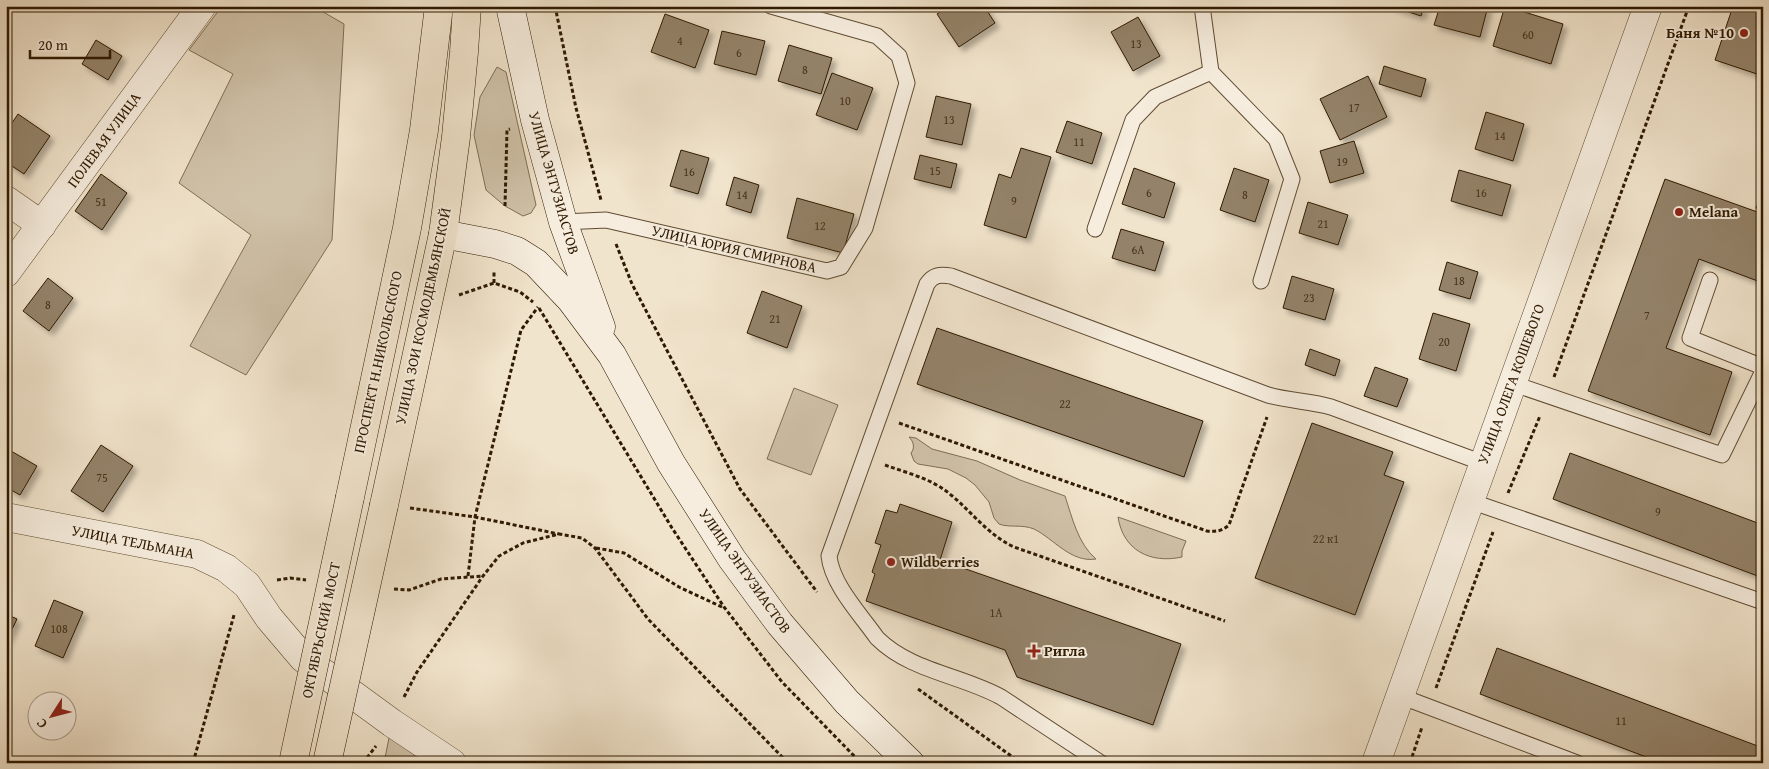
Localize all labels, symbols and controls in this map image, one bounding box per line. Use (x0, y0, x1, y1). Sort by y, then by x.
place label: Баня №10 (1666, 22, 1734, 43)
house number: 60 (1522, 26, 1534, 43)
marker: Баня №10 (1738, 27, 1750, 39)
scale bar (30, 28, 110, 60)
house number: 4 (677, 32, 683, 49)
text: 20 m (38, 34, 69, 55)
house number: 13 (1130, 35, 1142, 52)
house number: 6 (736, 44, 742, 61)
house number: 8 (802, 61, 808, 78)
street label: ПОЛЕВАЯ УЛИЦА (62, 88, 145, 192)
house number: 10 (839, 92, 851, 109)
house number: 17 (1348, 99, 1360, 116)
street label: УЛИЦА ЭНТУЗИАСТОВ (524, 109, 585, 257)
house number: 13 (943, 111, 955, 128)
house number: 14 (1494, 127, 1506, 144)
house number: 11 (1073, 133, 1085, 150)
house number: 19 (1336, 153, 1348, 170)
house number: 15 (929, 162, 941, 179)
house number: 16 (683, 163, 695, 180)
house number: 6 (1146, 184, 1152, 201)
house number: 16 (1475, 184, 1487, 201)
house number: 14 (736, 186, 748, 203)
house number: 8 (1242, 186, 1248, 203)
house number: 9 (1011, 192, 1017, 209)
house number: 51 (95, 193, 107, 210)
place label: Melana (1689, 201, 1738, 222)
street label: УЛИЦА ЗОИ КОСМОДЕМЬЯНСКОЙ (389, 206, 456, 426)
marker: Melana (1673, 206, 1685, 218)
house number: 21 (1317, 215, 1329, 232)
house number: 12 (814, 217, 826, 234)
street label: УЛИЦА ЮРИЯ СМИРНОВА (650, 219, 819, 278)
house number: 6А (1131, 241, 1145, 258)
street label: ПРОСПЕКТ Н.НИКОЛЬСКОГО (348, 269, 407, 455)
house number: 18 (1453, 272, 1465, 289)
house number: 23 (1303, 289, 1315, 306)
house number: 8 (45, 296, 51, 313)
street label: УЛИЦА ОЛЕГА КОШЕВОГО (1472, 301, 1549, 467)
house number: 7 (1644, 307, 1650, 324)
house number: 21 (769, 310, 781, 327)
house number: 20 (1438, 333, 1450, 350)
house number: 22 (1059, 395, 1071, 412)
house number: 75 (96, 469, 108, 486)
house number: 9 (1655, 503, 1661, 520)
street label: УЛИЦА ЭНТУЗИАСТОВ (694, 504, 796, 637)
street label: УЛИЦА ТЕЛЬМАНА (70, 519, 196, 564)
house number: 22 к1 (1313, 530, 1339, 547)
place label: Wildberries (901, 551, 979, 572)
marker: Wildberries (885, 556, 897, 568)
street label: ОКТЯБРЬСКИЙ МОСТ (296, 559, 345, 700)
house number: 1А (989, 604, 1003, 621)
house number: 108 (50, 620, 68, 637)
place label: Ригла (1044, 640, 1086, 661)
marker: Ригла (1028, 645, 1040, 657)
north arrow (28, 692, 78, 742)
house number: 11 (1615, 712, 1627, 729)
text: С (31, 714, 52, 733)

